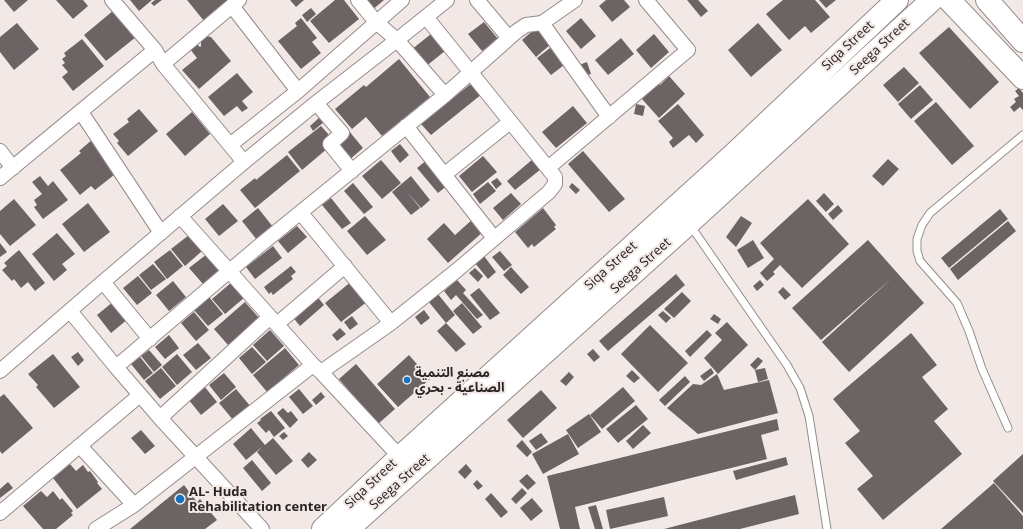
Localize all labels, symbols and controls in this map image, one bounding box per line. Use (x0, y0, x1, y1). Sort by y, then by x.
street label: Seega Street (847, 15, 913, 79)
street label: Siqa Street (819, 18, 877, 74)
street label: Seega Street (608, 235, 674, 297)
street label: Siqa Street (582, 238, 640, 294)
place label: مصنع التنمية الصناعية - بحري (415, 365, 504, 396)
marker: مصنع التنمية الصناعية - بحري (402, 375, 412, 385)
street label: Seega Street (367, 451, 433, 513)
street label: Siqa Street (342, 456, 400, 512)
place label: AL- Huda Rehabilitation center (189, 484, 327, 515)
marker: AL- Huda Rehabilitation center (174, 493, 186, 505)

